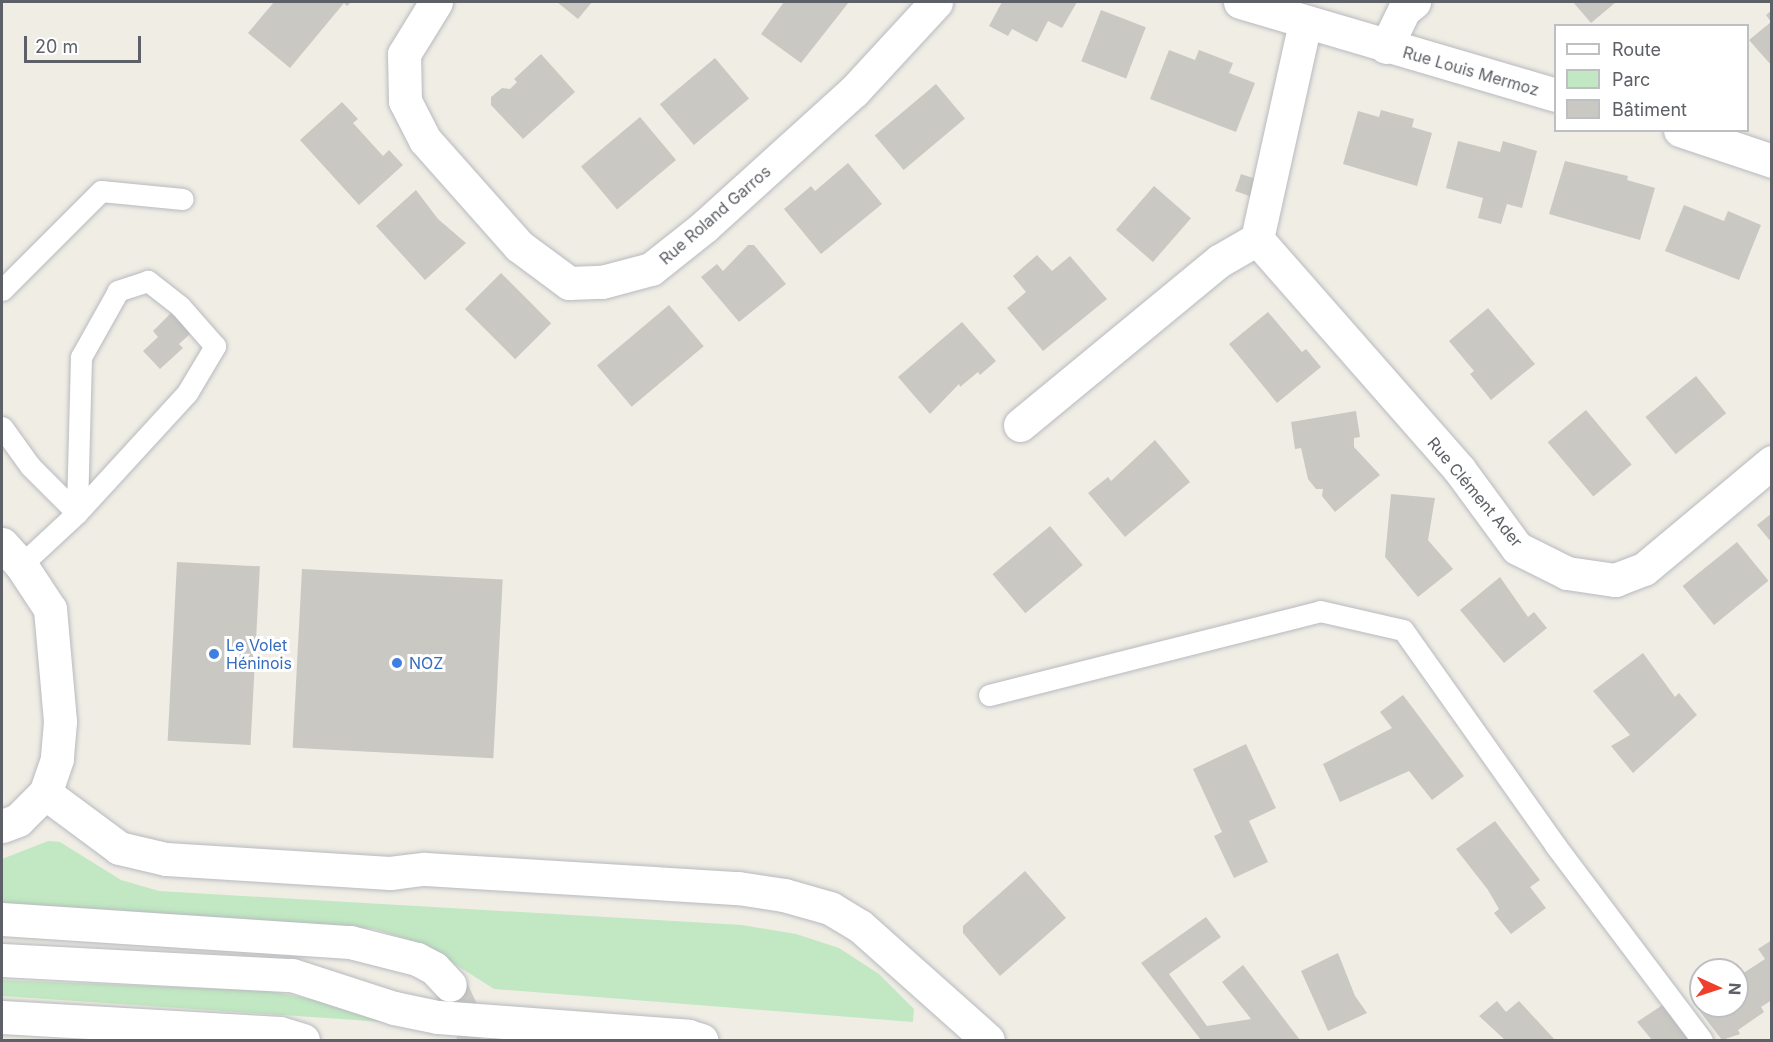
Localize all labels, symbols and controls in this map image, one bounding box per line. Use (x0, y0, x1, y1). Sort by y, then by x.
scale bar (27, 24, 144, 62)
legend (1554, 24, 1749, 132)
text: 20 m (35, 36, 78, 57)
text: Route (1612, 39, 1661, 60)
street label: Rue Louis Mermoz (1401, 42, 1541, 100)
text: Parc (1612, 69, 1650, 90)
text: Bâtiment (1612, 99, 1687, 120)
street label: Rue Roland Garros (656, 162, 774, 268)
street label: Rue Clément Ader (1424, 433, 1526, 551)
place label: Le Volet Héninois (226, 635, 292, 673)
marker: Le Volet Héninois (207, 647, 221, 661)
place label: NOZ (409, 653, 443, 673)
marker: NOZ (390, 656, 404, 670)
north arrow (1689, 958, 1749, 1018)
text: N (1725, 982, 1745, 995)

